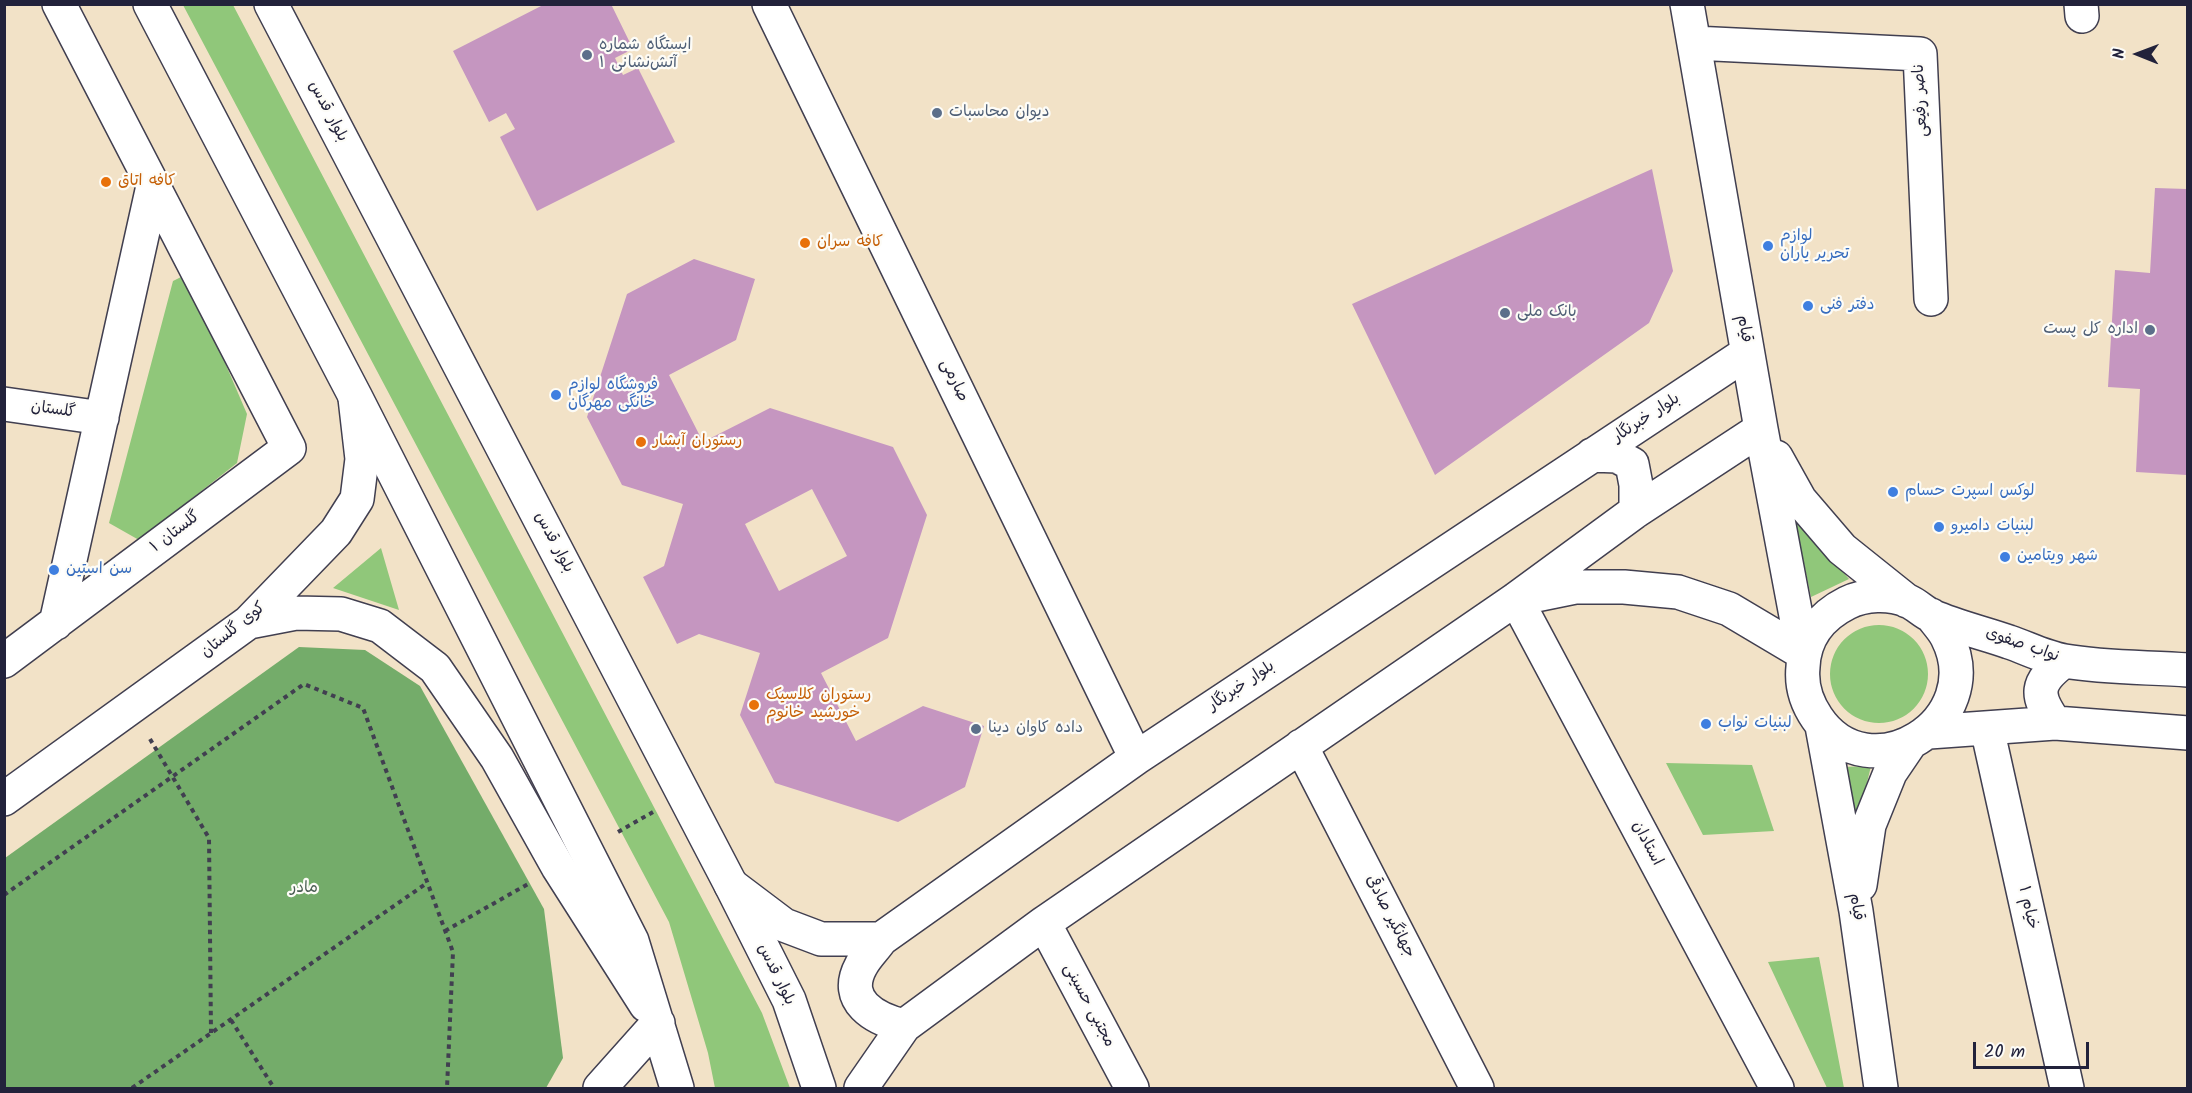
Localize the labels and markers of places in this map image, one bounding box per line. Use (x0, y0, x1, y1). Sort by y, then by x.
place label: ایستگاه شماره ۱ آتش‌نشانی (599, 36, 691, 74)
marker: ایستگاه شماره ۱ آتش‌نشانی (580, 48, 594, 62)
place label: دیوان محاسبات (949, 103, 1049, 123)
marker: دیوان محاسبات (930, 106, 944, 120)
place label: کافه اتاق (118, 172, 175, 192)
marker: کافه اتاق (99, 175, 113, 189)
place label: لوازم تحریر یاران (1780, 227, 1849, 265)
place label: کافه سران (817, 233, 883, 253)
marker: کافه سران (798, 236, 812, 250)
marker: لوازم تحریر یاران (1761, 239, 1775, 253)
place label: دفتر فنی (1820, 296, 1875, 316)
marker: دفتر فنی (1801, 299, 1815, 313)
place label: بانک ملی (1517, 303, 1577, 323)
marker: بانک ملی (1498, 306, 1512, 320)
place label: اداره کل پست (2043, 320, 2138, 340)
marker: اداره کل پست (2143, 323, 2157, 337)
place label: فروشگاه لوازم خانگی مهرگان (568, 376, 658, 414)
marker: فروشگاه لوازم خانگی مهرگان (549, 388, 563, 402)
place label: رستوران آبشار (653, 432, 742, 452)
marker: رستوران آبشار (634, 435, 648, 449)
place label: لوکس اسپرت حسام (1905, 482, 2034, 502)
marker: لوکس اسپرت حسام (1886, 485, 1900, 499)
place label: لبنیات دامیرو (1951, 517, 2034, 537)
marker: لبنیات دامیرو (1932, 520, 1946, 534)
place label: شهر ویتامین (2017, 547, 2098, 567)
marker: شهر ویتامین (1998, 550, 2012, 564)
place label: سن استین (66, 560, 132, 580)
marker: سن استین (47, 563, 61, 577)
place label: رستوران کلاسیک خورشید خانوم (766, 686, 871, 724)
marker: رستوران کلاسیک خورشید خانوم (747, 698, 761, 712)
place label: لبنیات نواب (1718, 714, 1792, 734)
marker: لبنیات نواب (1699, 717, 1713, 731)
place label: داده کاوان دینا (988, 719, 1083, 739)
marker: داده کاوان دینا (969, 722, 983, 736)

